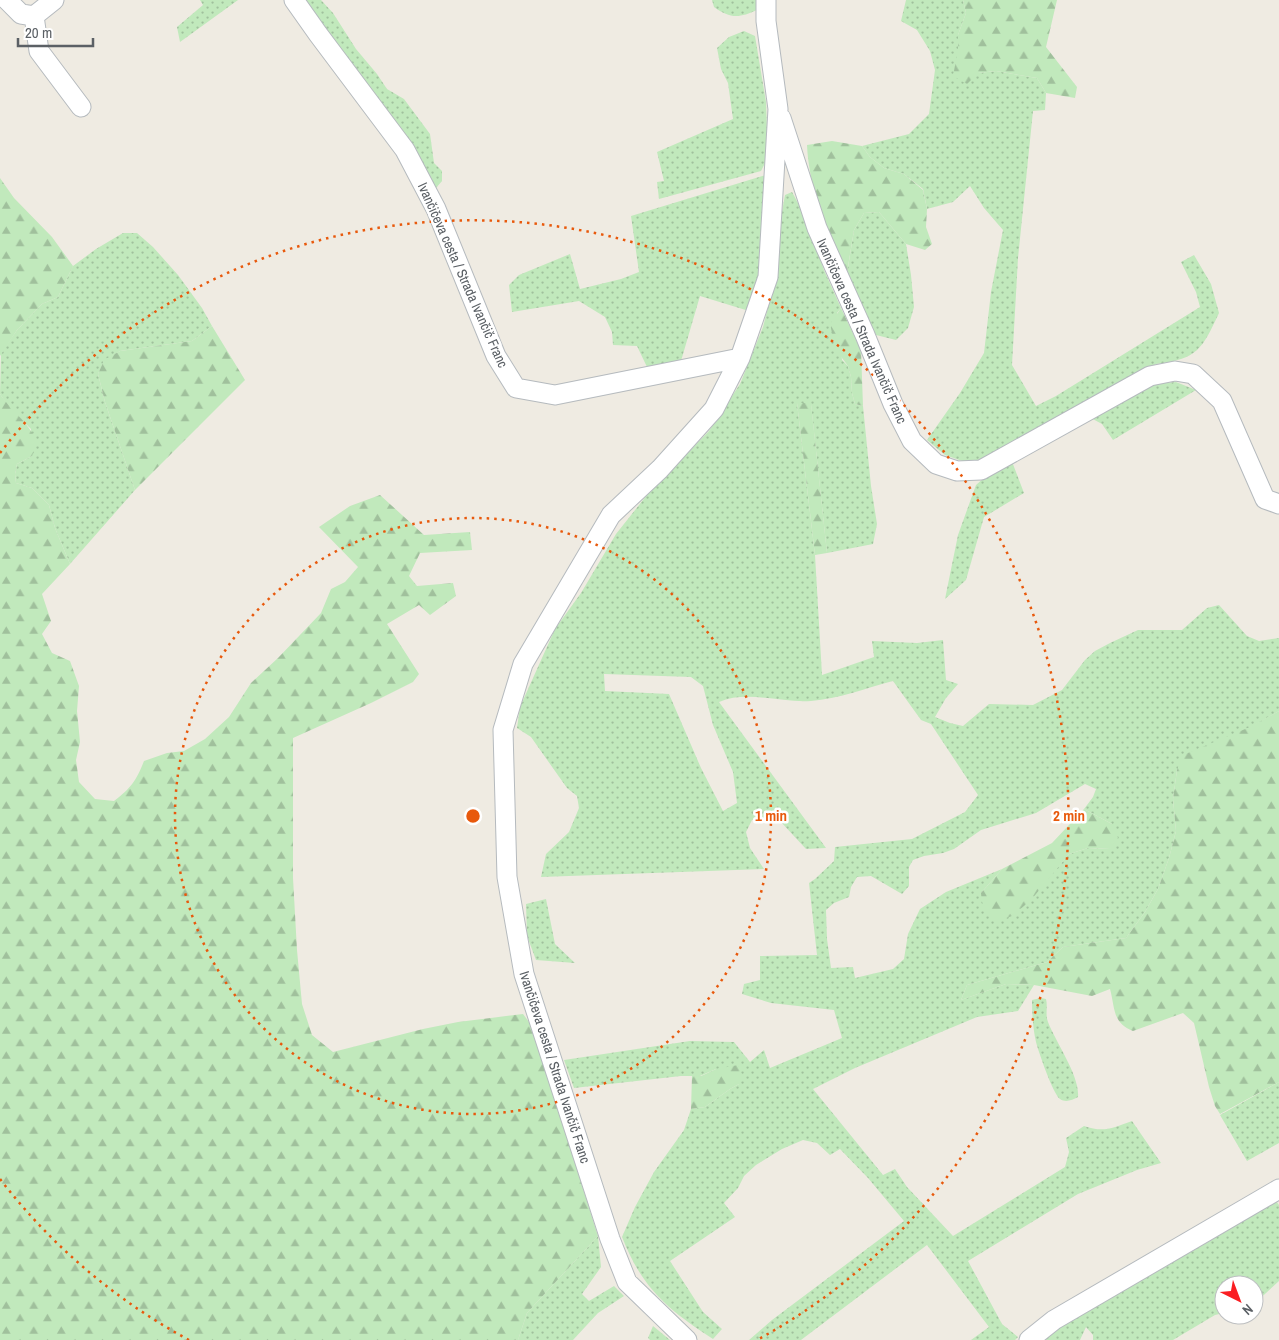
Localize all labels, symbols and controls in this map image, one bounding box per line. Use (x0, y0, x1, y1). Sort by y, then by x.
scale bar (18, 15, 92, 47)
text: 20 m (25, 22, 52, 43)
street label: Ivančičeva cesta / Strada Ivančič Franc (414, 180, 512, 371)
street label: Ivančičeva cesta / Strada Ivančič Franc (813, 236, 911, 427)
text: 1 min (755, 805, 787, 826)
text: 2 min (1053, 805, 1085, 826)
centre of rings (464, 807, 482, 825)
street label: Ivančičeva cesta / Strada Ivančič Franc (515, 969, 595, 1166)
north arrow (1214, 1275, 1264, 1325)
text: N (1239, 1300, 1257, 1319)

